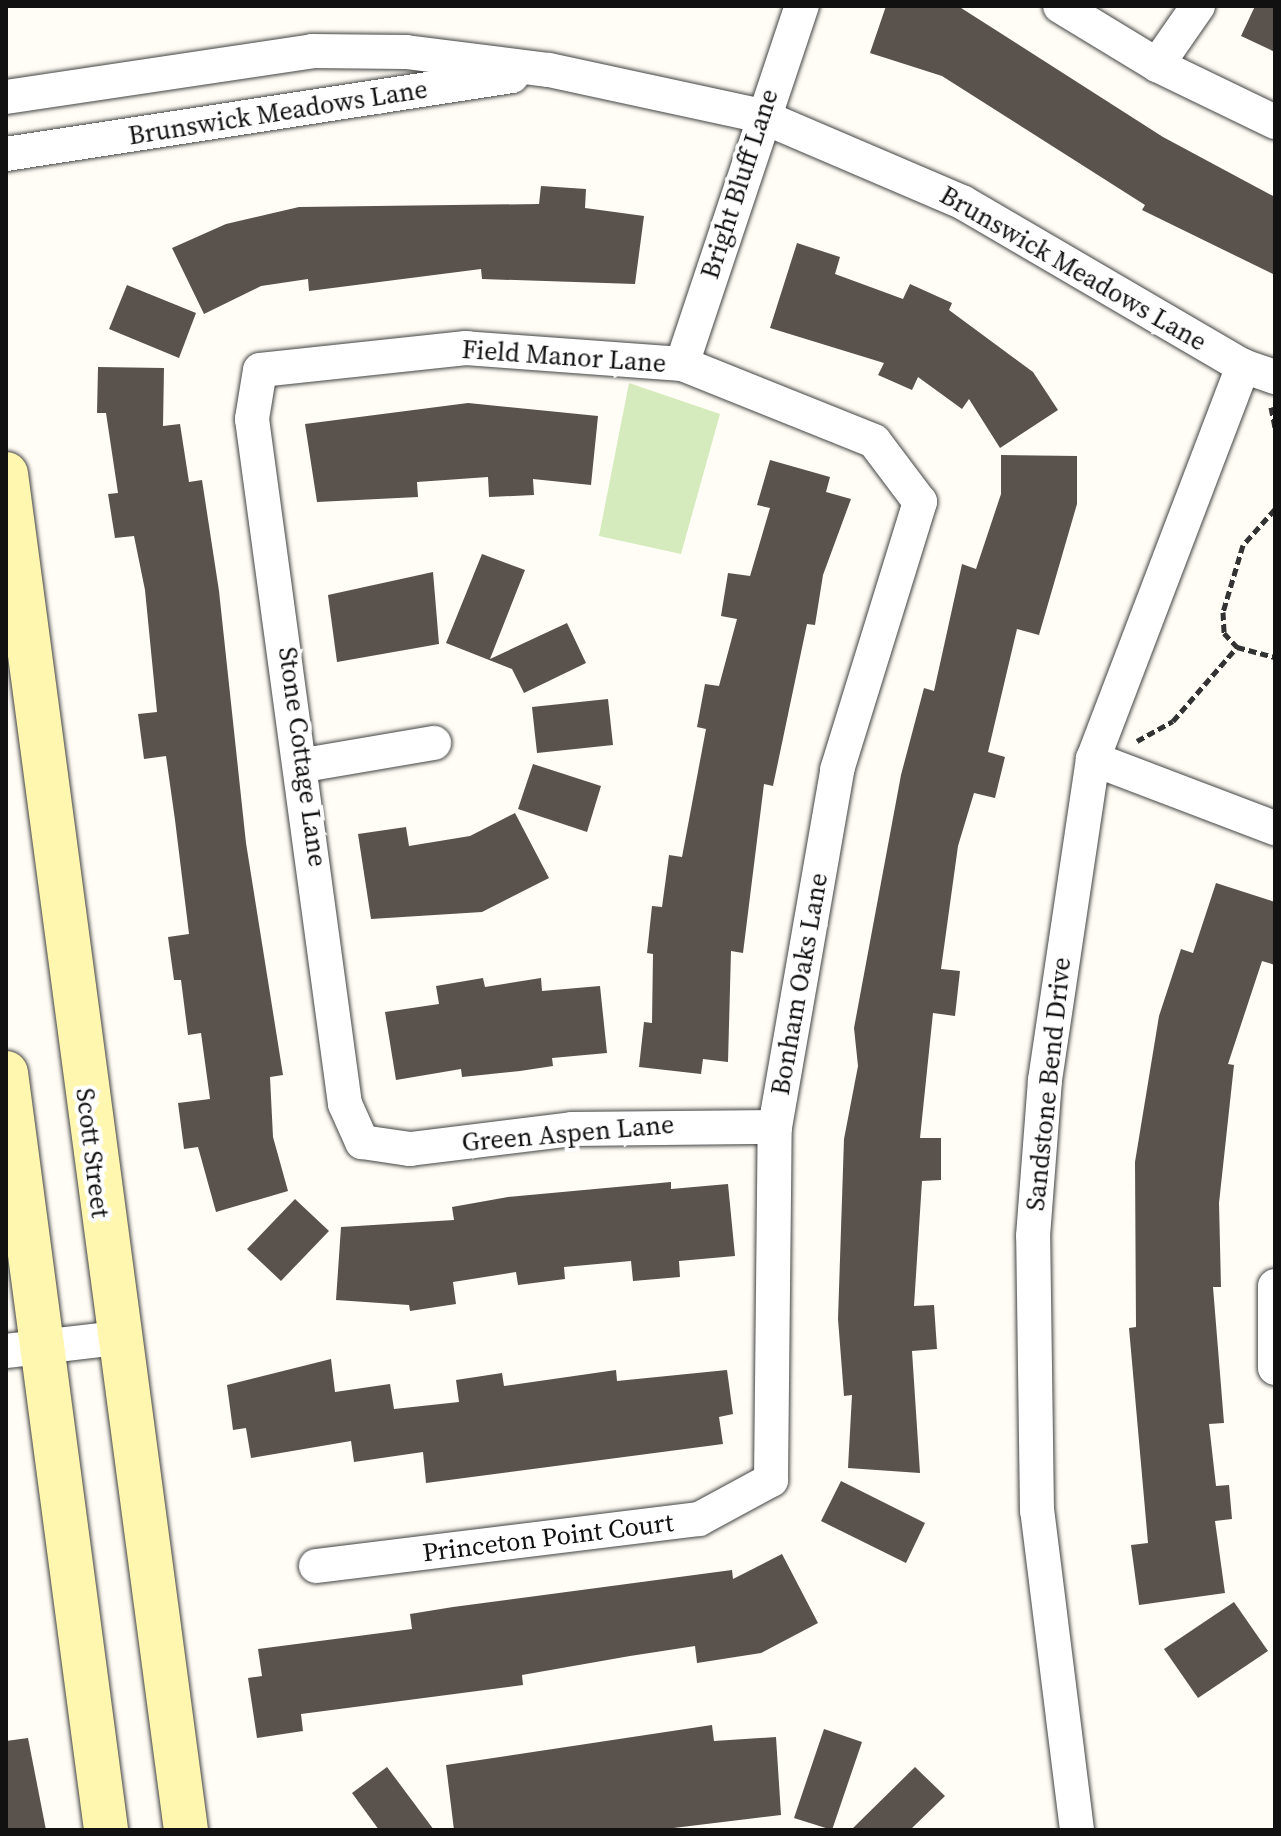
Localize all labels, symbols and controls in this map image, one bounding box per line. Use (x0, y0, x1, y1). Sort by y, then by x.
street label: Brunswick Meadows Lane (126, 74, 430, 152)
street label: Bright Bluff Lane (695, 85, 785, 283)
street label: Brunswick Meadows Lane (934, 180, 1212, 358)
street label: Field Manor Lane (461, 334, 667, 380)
street label: Stone Cottage Lane (271, 645, 333, 869)
street label: Bonham Oaks Lane (765, 870, 835, 1098)
street label: Sandstone Bend Drive (1020, 956, 1078, 1212)
street label: Scott Street (69, 1086, 115, 1220)
street label: Green Aspen Lane (461, 1109, 675, 1159)
street label: Princeton Point Court (421, 1507, 675, 1569)

